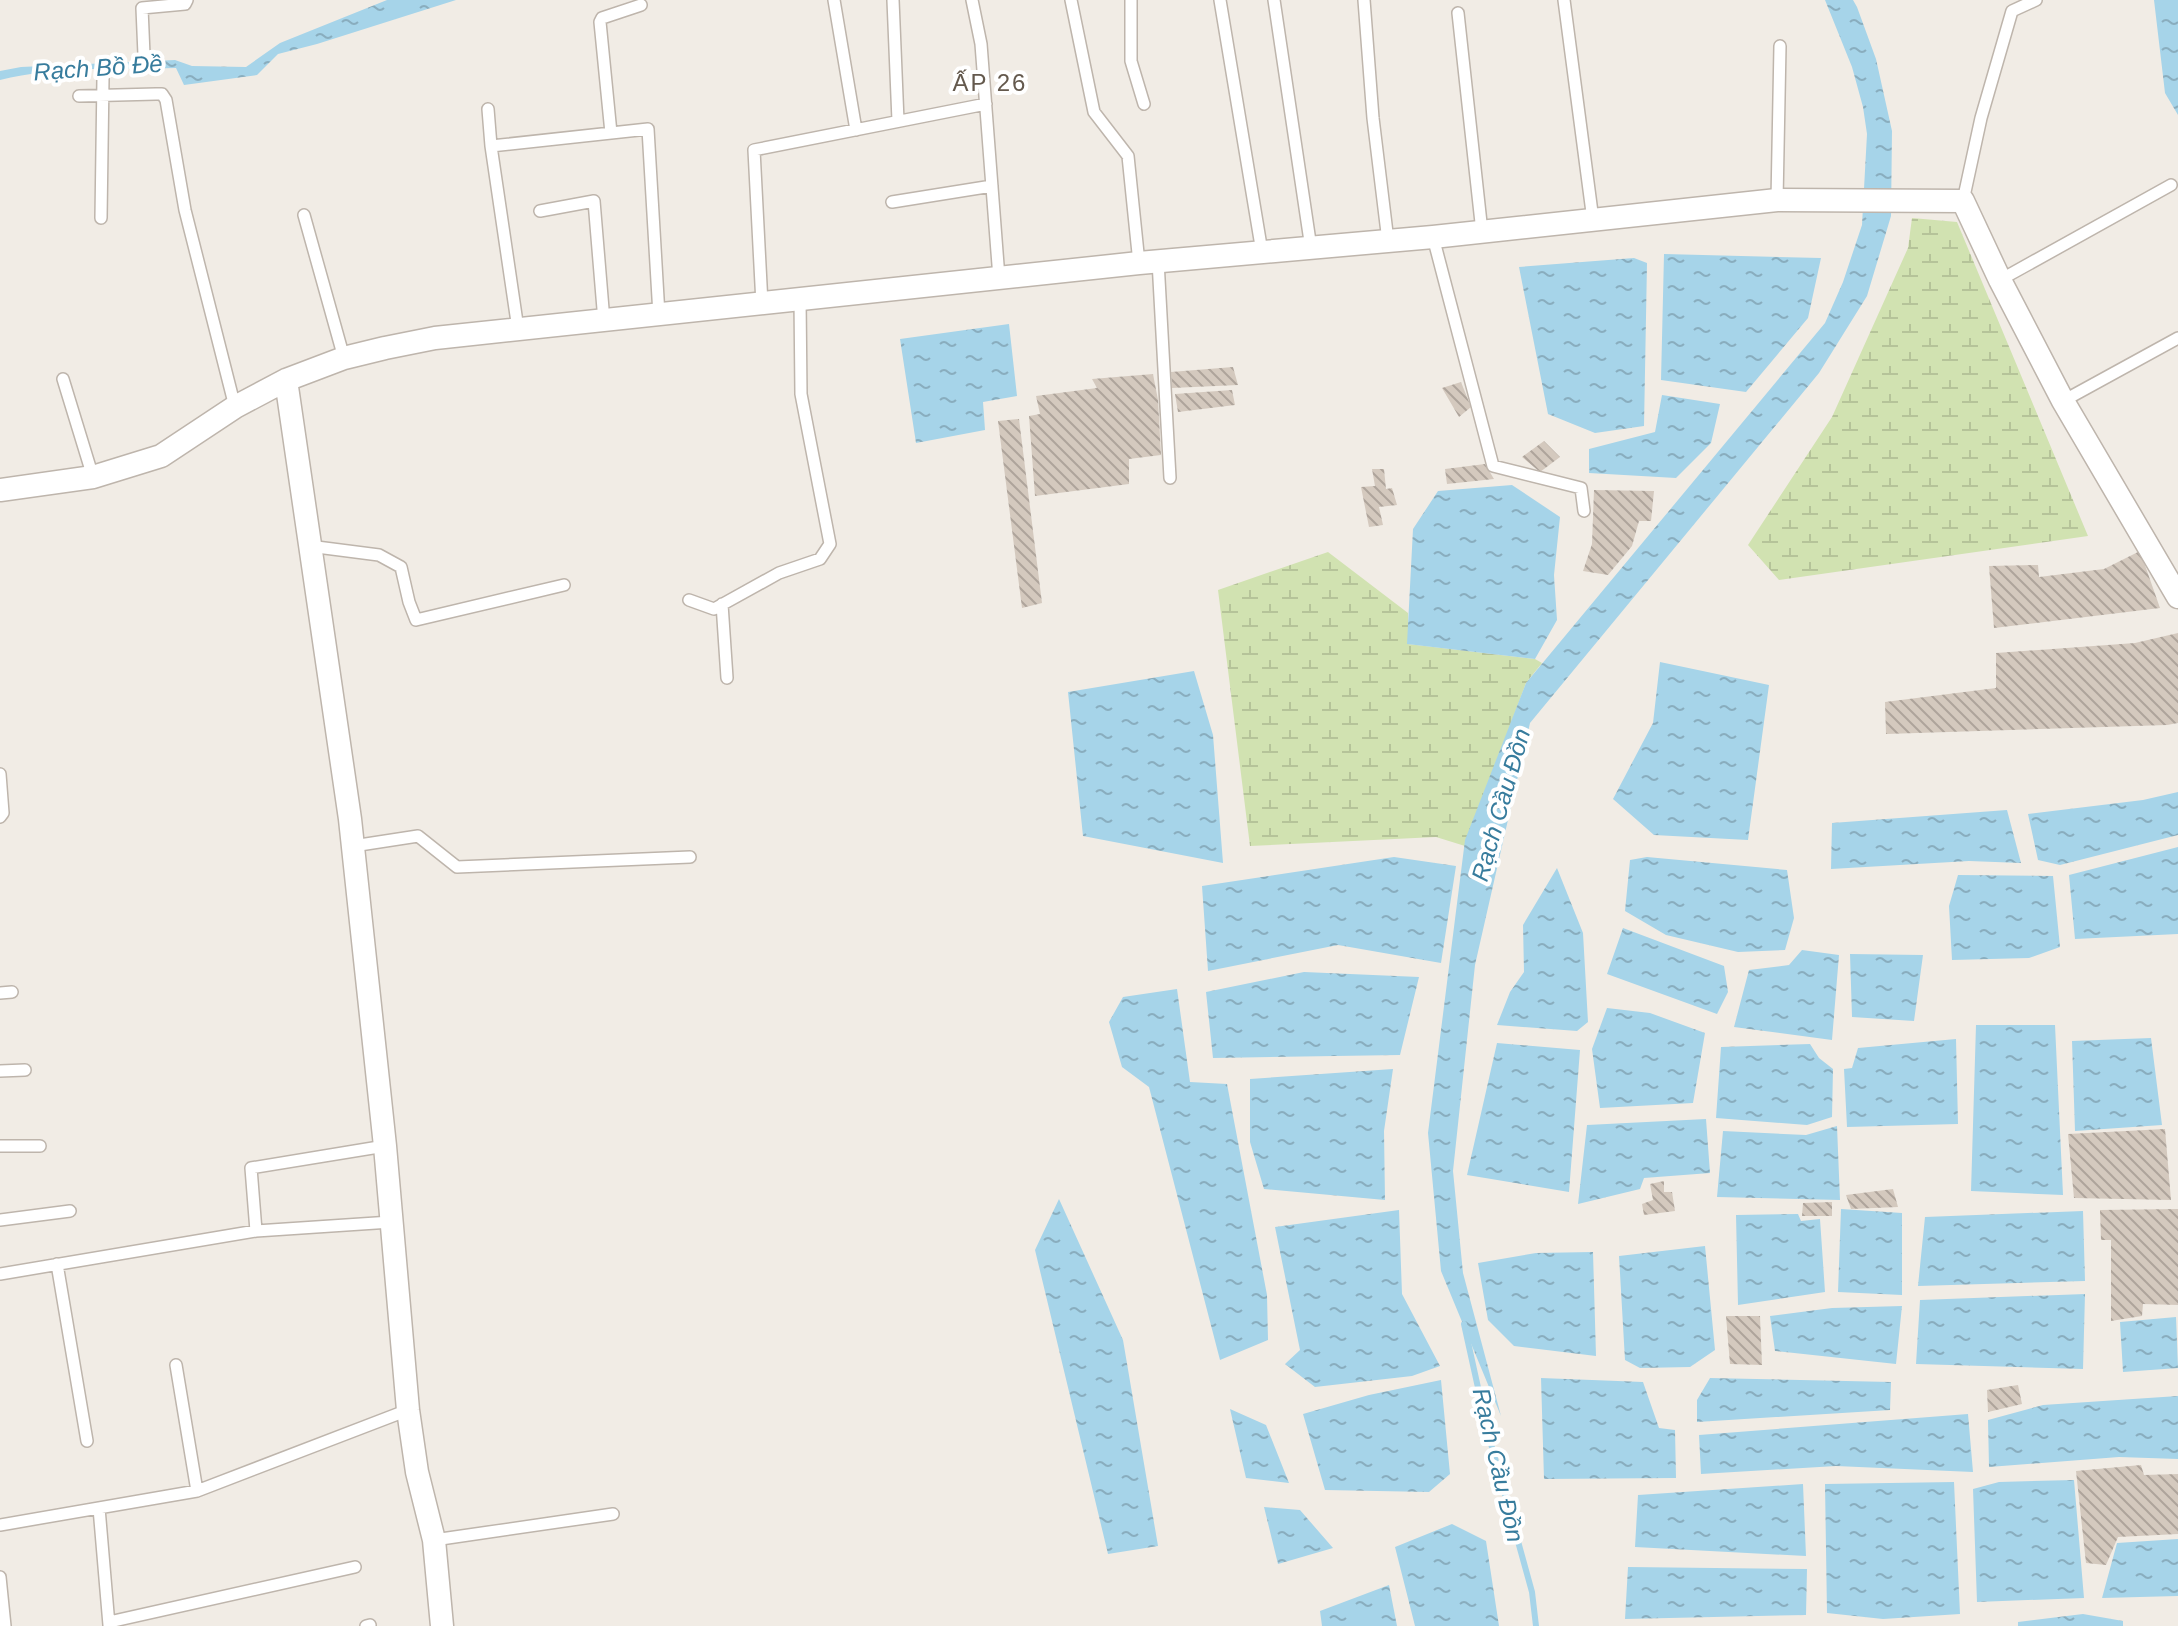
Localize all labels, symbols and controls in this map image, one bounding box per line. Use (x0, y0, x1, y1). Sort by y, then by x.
water label: Rạch Bồ Đề (32, 50, 163, 85)
district label: ẤP 26 (953, 69, 1027, 96)
water label: Rạch Cầu Đồn (1466, 725, 1535, 884)
water label: Rạch Cầu Đồn (1468, 1385, 1529, 1545)

